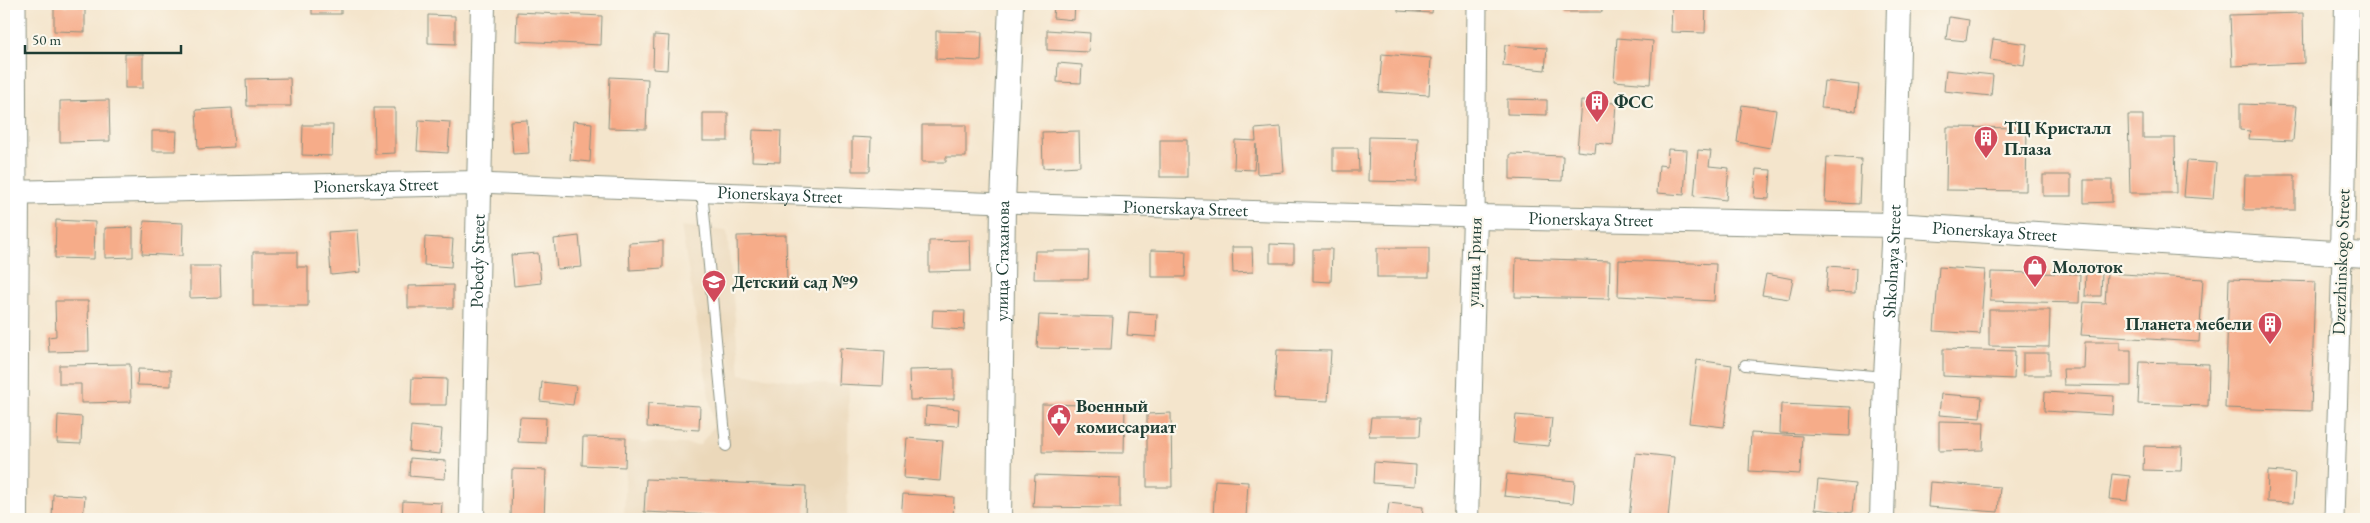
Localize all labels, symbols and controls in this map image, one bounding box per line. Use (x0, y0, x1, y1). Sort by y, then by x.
scale bar (25, 22, 181, 54)
text: 50 m (32, 30, 61, 49)
building icon: ФСС (1584, 89, 1610, 123)
place label: ФСС (1614, 90, 1654, 113)
place label: ТЦ Кристалл Плаза (2004, 116, 2111, 160)
building icon: ТЦ Кристалл Плаза (1973, 125, 1999, 159)
street label: Pionerskaya Street (313, 172, 439, 197)
street label: Pionerskaya Street (717, 180, 843, 208)
street label: Dzerzhinskogo Street (2326, 188, 2355, 336)
street label: Pionerskaya Street (1123, 195, 1249, 221)
street label: улица Стаханова (990, 200, 1014, 322)
street label: Shkolnaya Street (1877, 204, 1905, 319)
street label: Pionerskaya Street (1528, 206, 1654, 231)
street label: Pobedy Street (465, 213, 490, 308)
street label: Pionerskaya Street (1931, 215, 2058, 246)
street label: улица Гриня (1460, 217, 1487, 307)
shop icon: Молоток (2022, 254, 2048, 288)
place label: Молоток (2052, 255, 2123, 278)
school or university icon: Детский сад №9 (701, 269, 727, 303)
place label: Детский сад №9 (732, 270, 858, 293)
building icon: Планета мебели (2257, 311, 2283, 345)
place label: Планета мебели (2126, 312, 2252, 335)
place label: Военный комиссариат (1076, 394, 1176, 438)
public building icon: Военный комиссариат (1046, 403, 1072, 437)

